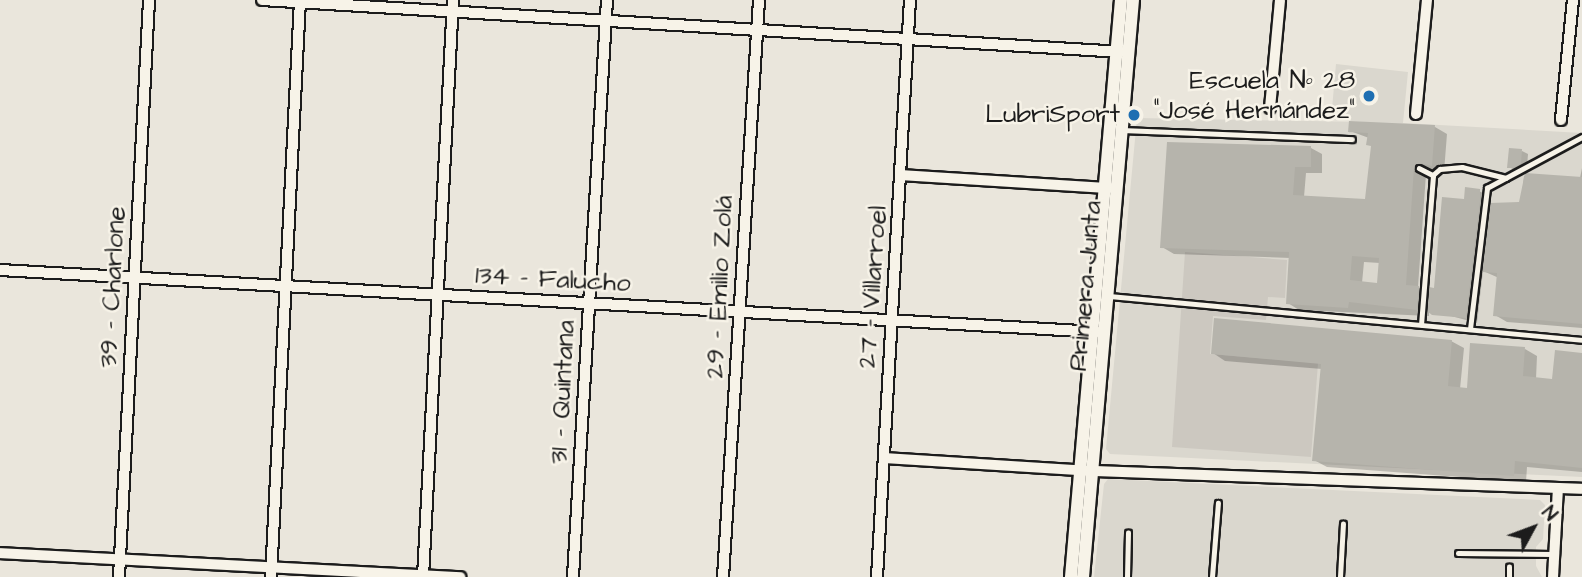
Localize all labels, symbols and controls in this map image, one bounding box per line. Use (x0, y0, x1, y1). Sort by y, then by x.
place label: Escuela Nº 28 "José Hernández" (1153, 65, 1355, 126)
marker: Escuela Nº 28 "José Hernández" (1361, 88, 1377, 104)
place label: LubriSport (985, 99, 1120, 131)
marker: LubriSport (1126, 107, 1142, 123)
street label: 29 - Emilio Zolá (700, 195, 740, 379)
street label: Primera Junta (1063, 200, 1109, 372)
street label: 27 - Villarroel (852, 205, 894, 369)
street label: 39 - Charlone (93, 206, 133, 368)
street label: 134 - Falucho (474, 260, 632, 300)
street label: 31 - Quintana (544, 319, 582, 465)
north arrow (1498, 493, 1568, 563)
text: N (1535, 501, 1563, 527)

